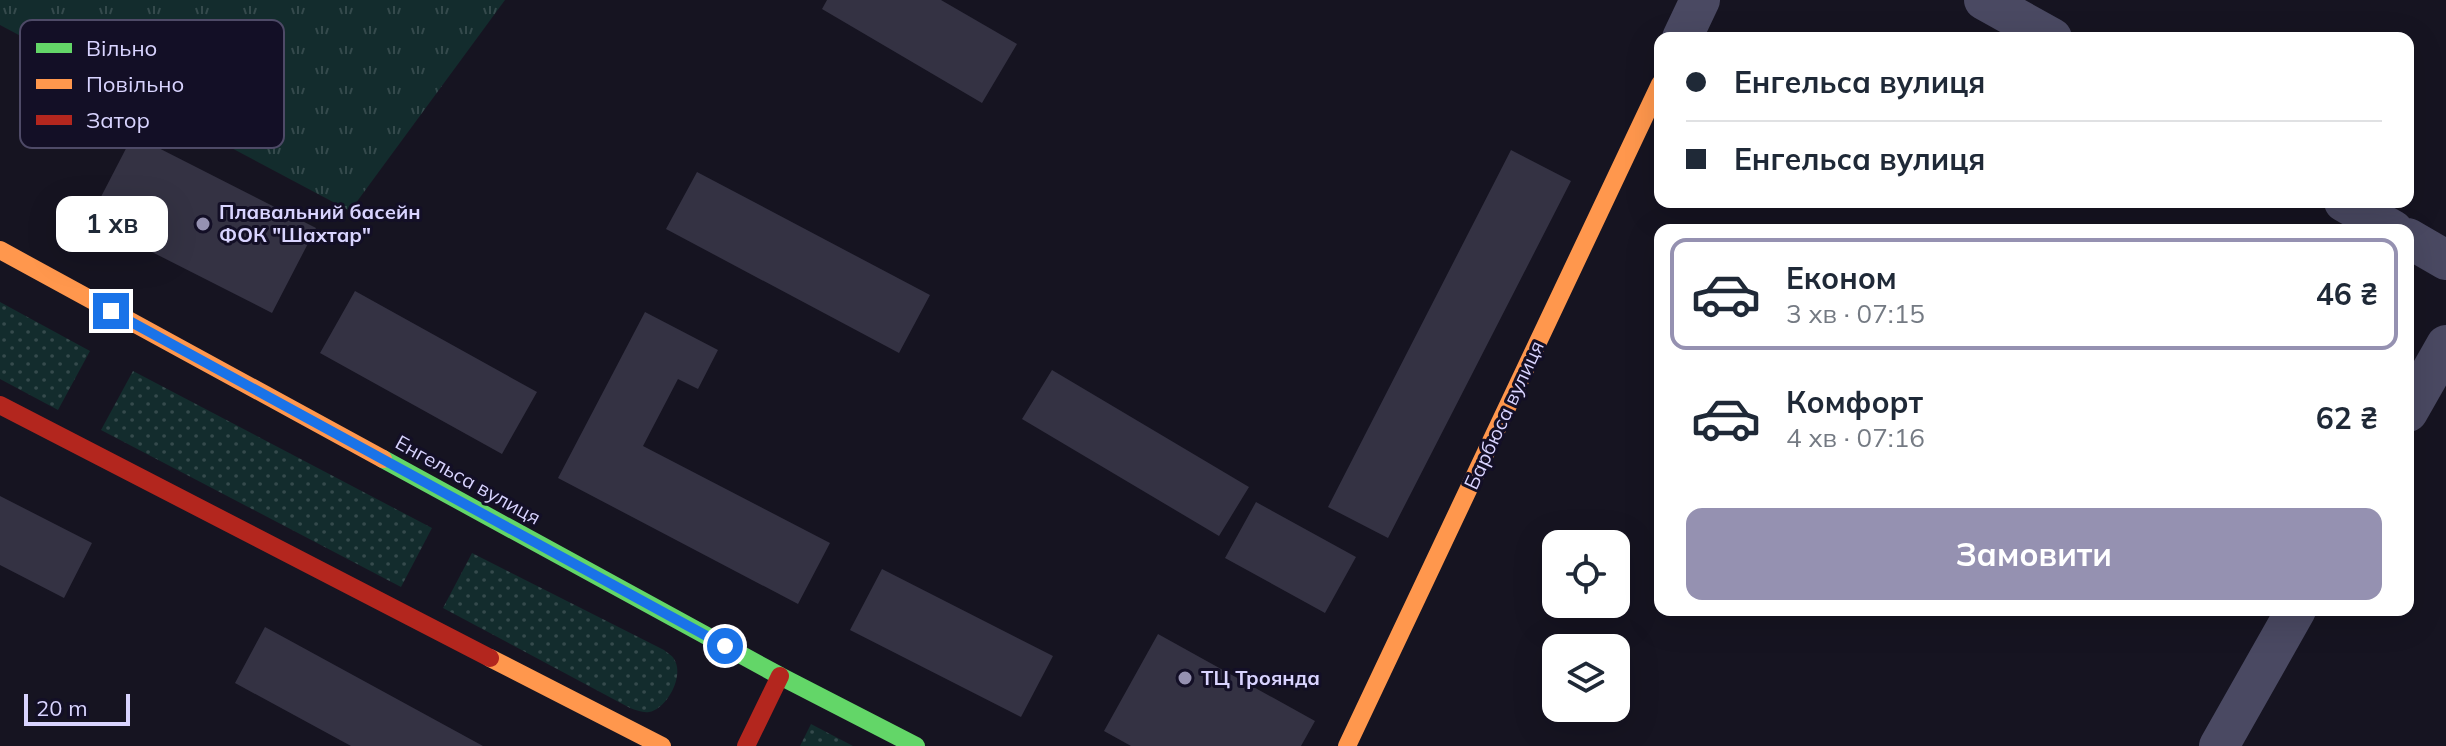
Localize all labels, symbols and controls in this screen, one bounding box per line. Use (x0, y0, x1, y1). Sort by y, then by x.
legend (20, 20, 284, 148)
text: Вільно (86, 34, 157, 62)
text: Енгельса вулиця (1734, 63, 1985, 101)
text: Повільно (86, 70, 184, 98)
text: Затор (86, 106, 150, 134)
text: Енгельса вулиця (1734, 140, 1985, 178)
callout: 1 хв (55, 195, 167, 251)
place label: Плавальний басейн ФОК "Шахтар" (219, 199, 421, 247)
text: 1 хв (86, 207, 138, 240)
marker: Плавальний басейн ФОК "Шахтар" (194, 215, 212, 233)
icon: car (1690, 258, 1762, 330)
text: Економ (1786, 259, 1897, 297)
text: 46 ₴ (2316, 275, 2378, 313)
route end (93, 293, 129, 329)
text: 3 хв · 07:15 (1786, 297, 1925, 330)
street label: Барбюса вулиця (1458, 337, 1549, 493)
icon: car (1690, 382, 1762, 454)
text: Комфорт (1786, 383, 1923, 421)
text: 62 ₴ (2316, 399, 2378, 437)
text: 4 хв · 07:16 (1786, 421, 1925, 454)
street label: Енгельса вулиця (391, 429, 545, 530)
button: Замовити (1686, 508, 2382, 600)
map controls (1542, 530, 1630, 722)
button: locate (1542, 530, 1630, 618)
route start (707, 628, 743, 664)
button: layers (1542, 634, 1630, 722)
place label: ТЦ Троянда (1201, 665, 1320, 690)
marker: ТЦ Троянда (1176, 669, 1194, 687)
scale bar (24, 690, 130, 726)
text: 20 m (36, 694, 87, 722)

